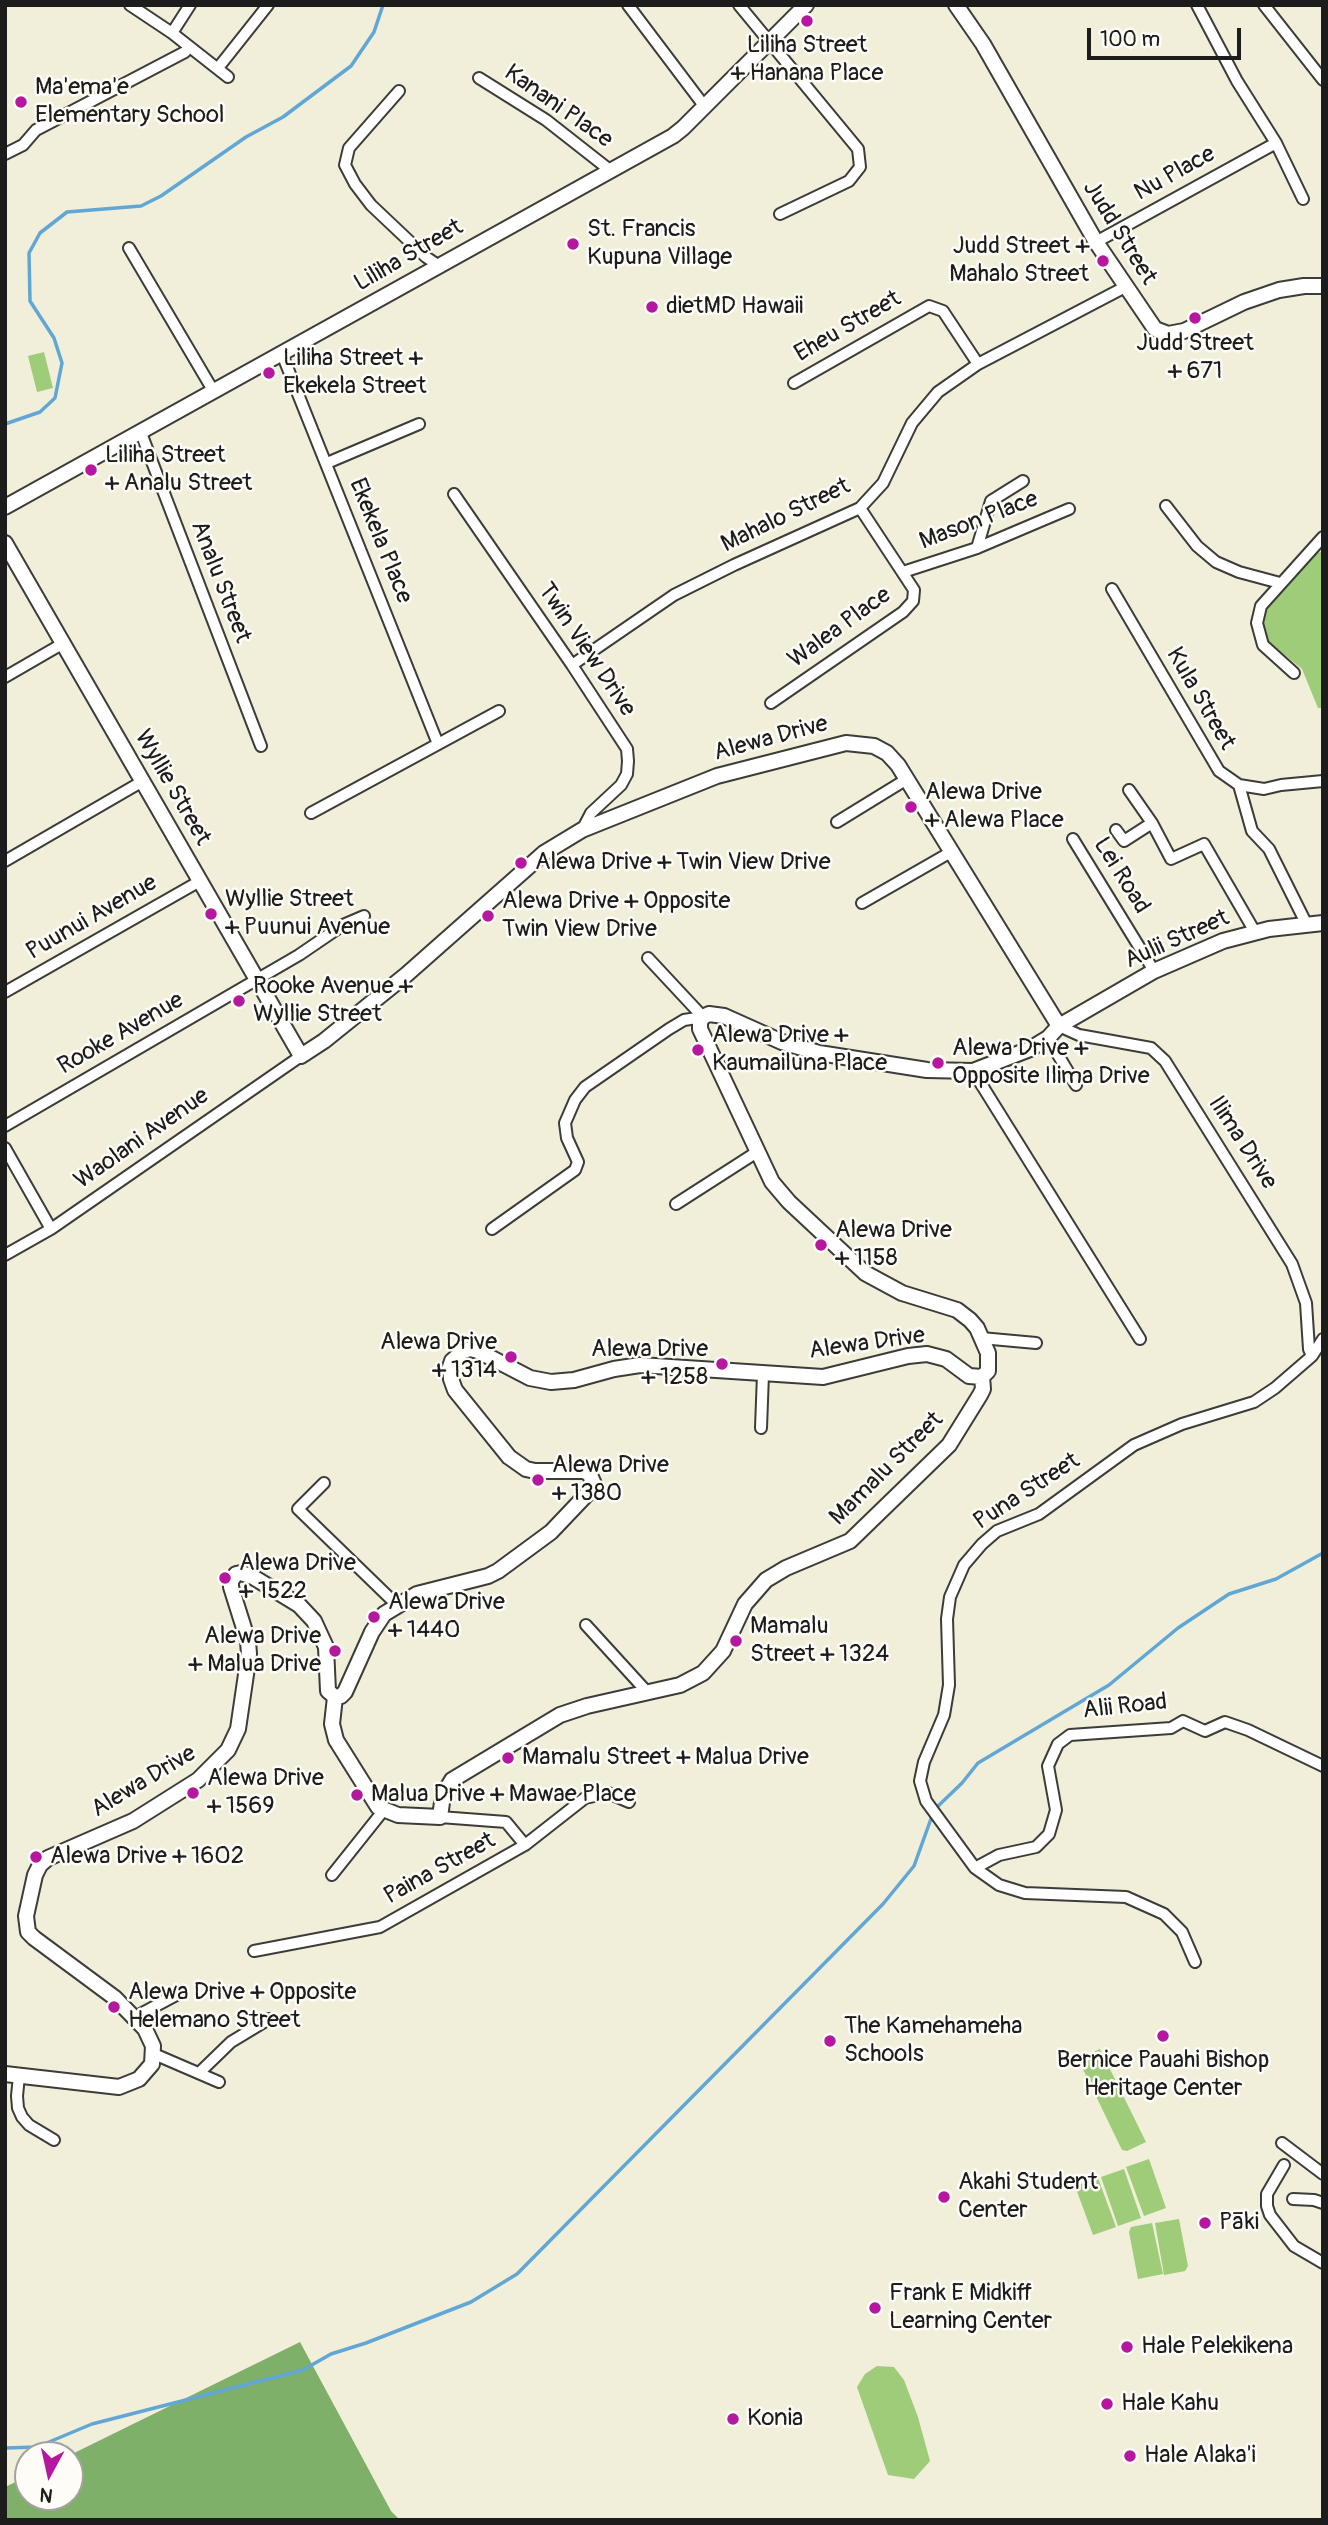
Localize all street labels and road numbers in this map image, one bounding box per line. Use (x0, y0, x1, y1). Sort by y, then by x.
street label: Kanani Place (498, 59, 618, 155)
street label: Nu Place (1130, 140, 1220, 208)
street label: Judd Street (1076, 176, 1162, 290)
street label: Liliha Street (350, 213, 468, 299)
street label: Eheu Street (790, 285, 906, 369)
street label: Mahalo Street (717, 472, 855, 560)
street label: Ekekela Place (342, 474, 418, 608)
street label: Mason Place (916, 485, 1042, 557)
street label: Analu Street (184, 517, 256, 647)
street label: Twin View Drive (531, 578, 641, 722)
street label: Walea Place (783, 581, 897, 675)
street label: Kula Street (1159, 643, 1241, 755)
street label: Alewa Drive (711, 710, 831, 768)
street label: Wyllie Street (127, 725, 217, 851)
street label: Lei Road (1086, 833, 1156, 919)
street label: Puunui Avenue (21, 869, 163, 967)
street label: Aulii Street (1120, 904, 1234, 976)
street label: Rooke Avenue (53, 986, 189, 1082)
street label: Waolani Avenue (69, 1082, 215, 1196)
street label: Ilima Drive (1201, 1091, 1283, 1195)
street label: Alewa Drive (807, 1322, 927, 1366)
street label: Mamalu Street (824, 1406, 950, 1532)
street label: Puna Street (969, 1447, 1085, 1537)
street label: Alii Road (1081, 1688, 1169, 1726)
street label: Alewa Drive (86, 1740, 202, 1824)
street label: Paina Street (379, 1827, 501, 1911)

